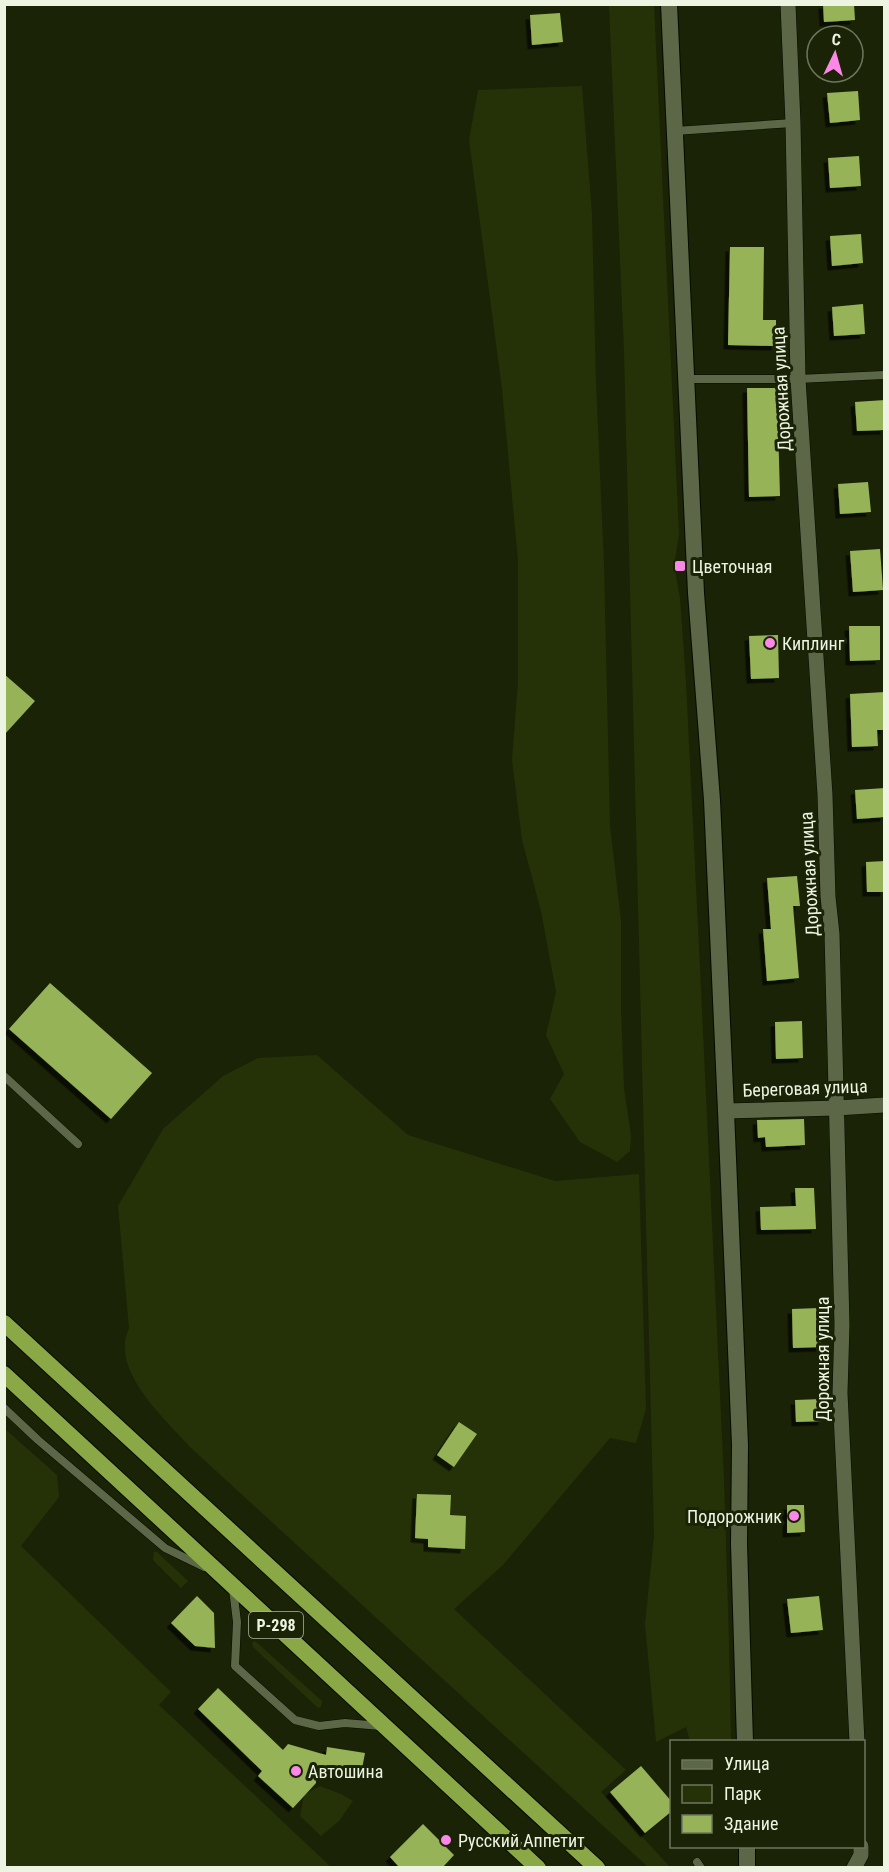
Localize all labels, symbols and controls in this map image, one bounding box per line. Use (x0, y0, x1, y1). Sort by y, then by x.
north arrow (805, 24, 865, 84)
text: С (831, 30, 842, 49)
street label: Дорожная улица (767, 326, 795, 452)
place label: Цветочная (692, 556, 772, 577)
marker: Цветочная (673, 559, 687, 573)
place label: Киплинг (782, 633, 845, 654)
marker: Киплинг (763, 636, 777, 650)
street label: Дорожная улица (795, 811, 823, 937)
street label: Береговая улица (742, 1075, 868, 1101)
street label: Дорожная улица (812, 1297, 833, 1421)
place label: Подорожник (687, 1506, 782, 1527)
marker: Подорожник (787, 1509, 801, 1523)
road number: Р-298 (249, 1612, 303, 1638)
legend (670, 1740, 865, 1848)
text: Улица (724, 1753, 770, 1774)
place label: Автошина (308, 1761, 383, 1782)
marker: Автошина (289, 1764, 303, 1778)
text: Парк (724, 1783, 762, 1804)
text: Здание (724, 1813, 778, 1834)
place label: Русский Аппетит (458, 1830, 585, 1851)
marker: Русский Аппетит (439, 1833, 453, 1847)

